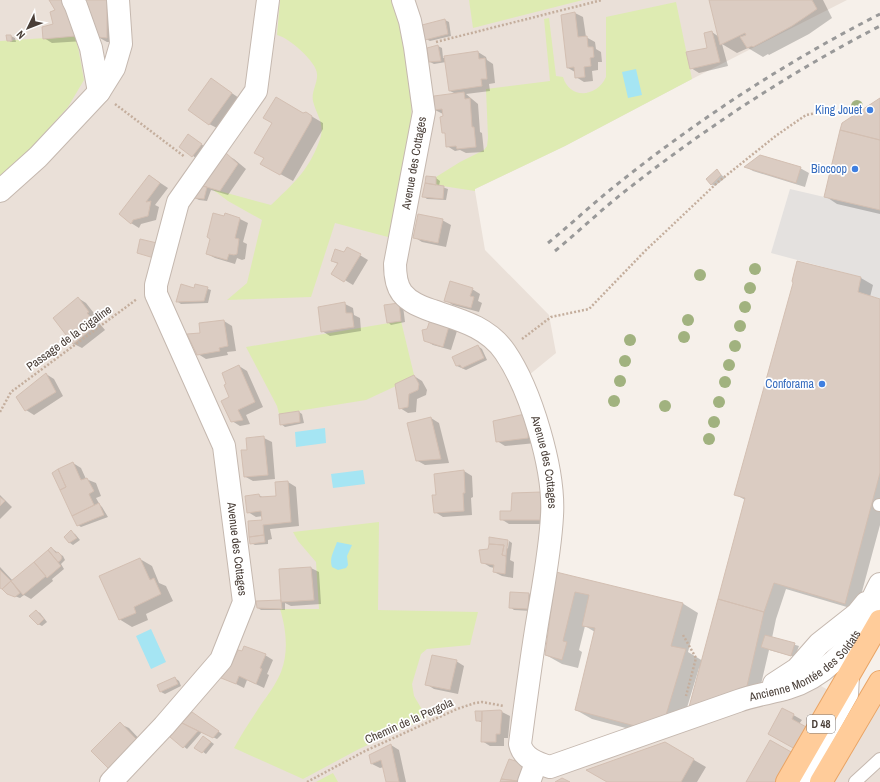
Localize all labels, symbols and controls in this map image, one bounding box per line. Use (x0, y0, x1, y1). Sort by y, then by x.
north arrow (8, 8, 48, 48)
text: N (13, 28, 28, 42)
place label: King Jouet (815, 102, 862, 118)
marker: King Jouet (865, 105, 875, 115)
street label: Avenue des Cottages (398, 115, 430, 212)
place label: Biocoop (811, 161, 847, 177)
marker: Biocoop (850, 164, 860, 174)
street label: Passage de la Cigaline (23, 302, 115, 374)
place label: Conforama (765, 376, 815, 392)
marker: Conforama (817, 379, 827, 389)
street label: Avenue des Cottages (527, 413, 560, 509)
street label: Avenue des Cottages (223, 500, 251, 597)
street label: Ancienne Montée des Soldats (746, 627, 864, 705)
street label: Chemin de la Pergola (362, 694, 456, 748)
road number: D 48 (807, 715, 835, 733)

